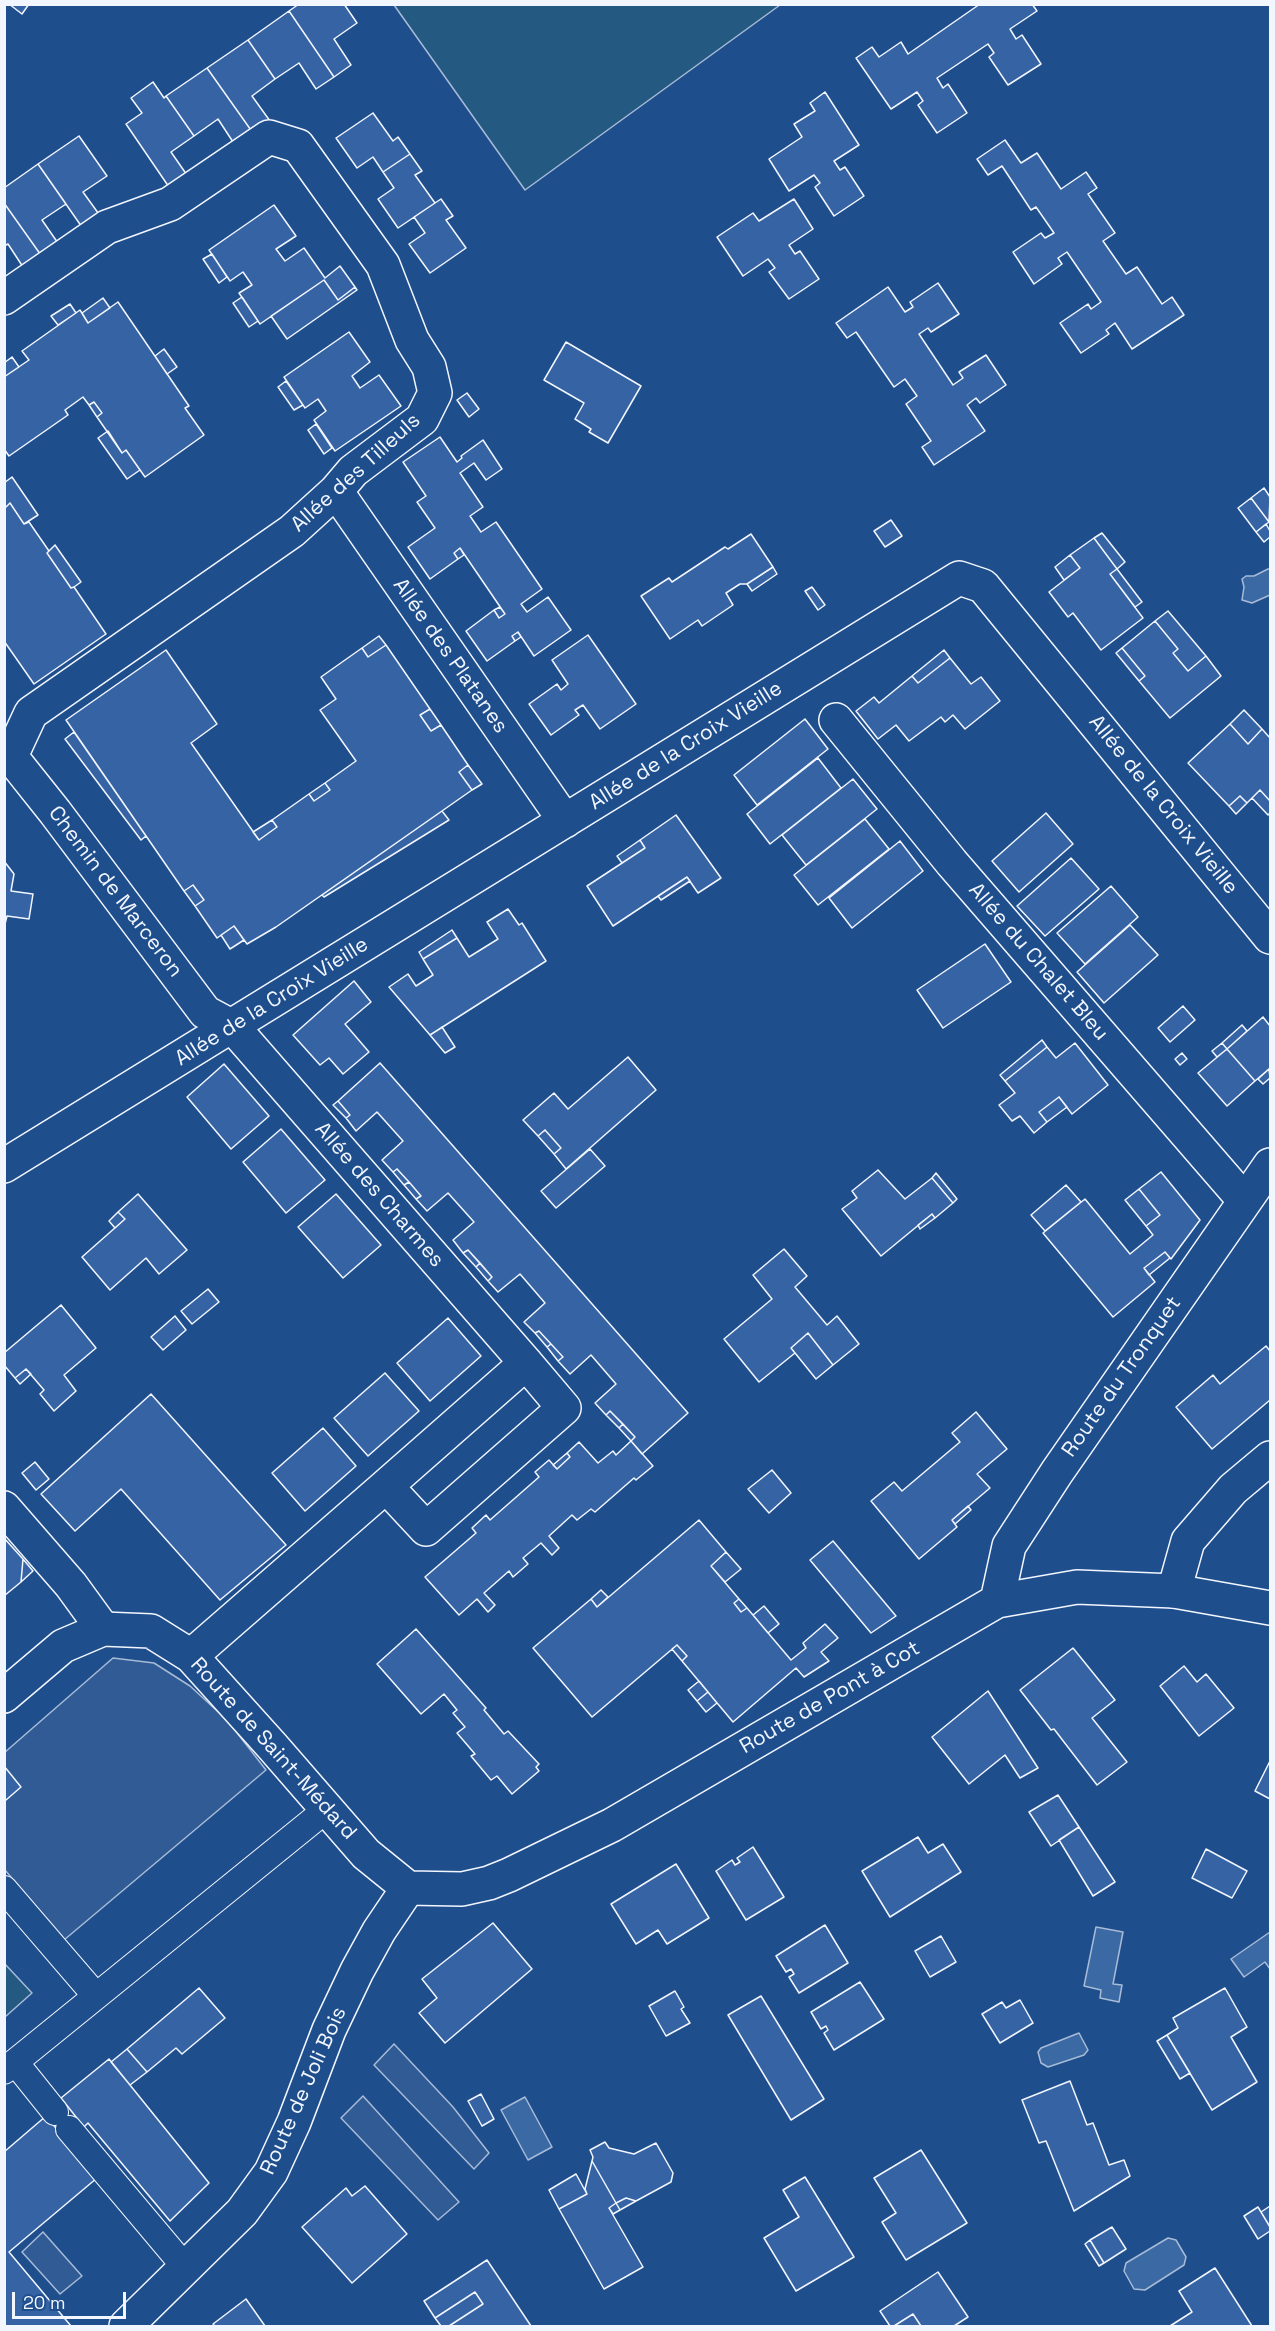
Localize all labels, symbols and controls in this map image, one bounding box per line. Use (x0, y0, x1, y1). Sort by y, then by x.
street label: Allée des Tilleuls (286, 408, 426, 538)
street label: Allée des Platanes (387, 574, 513, 738)
street label: Allée de la Croix Vieille (585, 676, 787, 816)
street label: Allée de la Croix Vieille (1083, 710, 1243, 900)
street label: Chemin de Marceron (42, 801, 188, 983)
street label: Allée du Chalet Bleu (963, 878, 1113, 1046)
street label: Allée de la Croix Vieille (171, 932, 373, 1072)
street label: Allée des Charmes (309, 1117, 449, 1273)
street label: Route du Tronquet (1057, 1292, 1187, 1462)
street label: Route de Pont à Cot (736, 1636, 924, 1760)
street label: Route de Saint-Médard (185, 1653, 361, 1845)
street label: Route de Joli Bois (256, 2003, 352, 2179)
scale bar (15, 2280, 129, 2318)
text: 20 m (23, 2291, 66, 2314)

